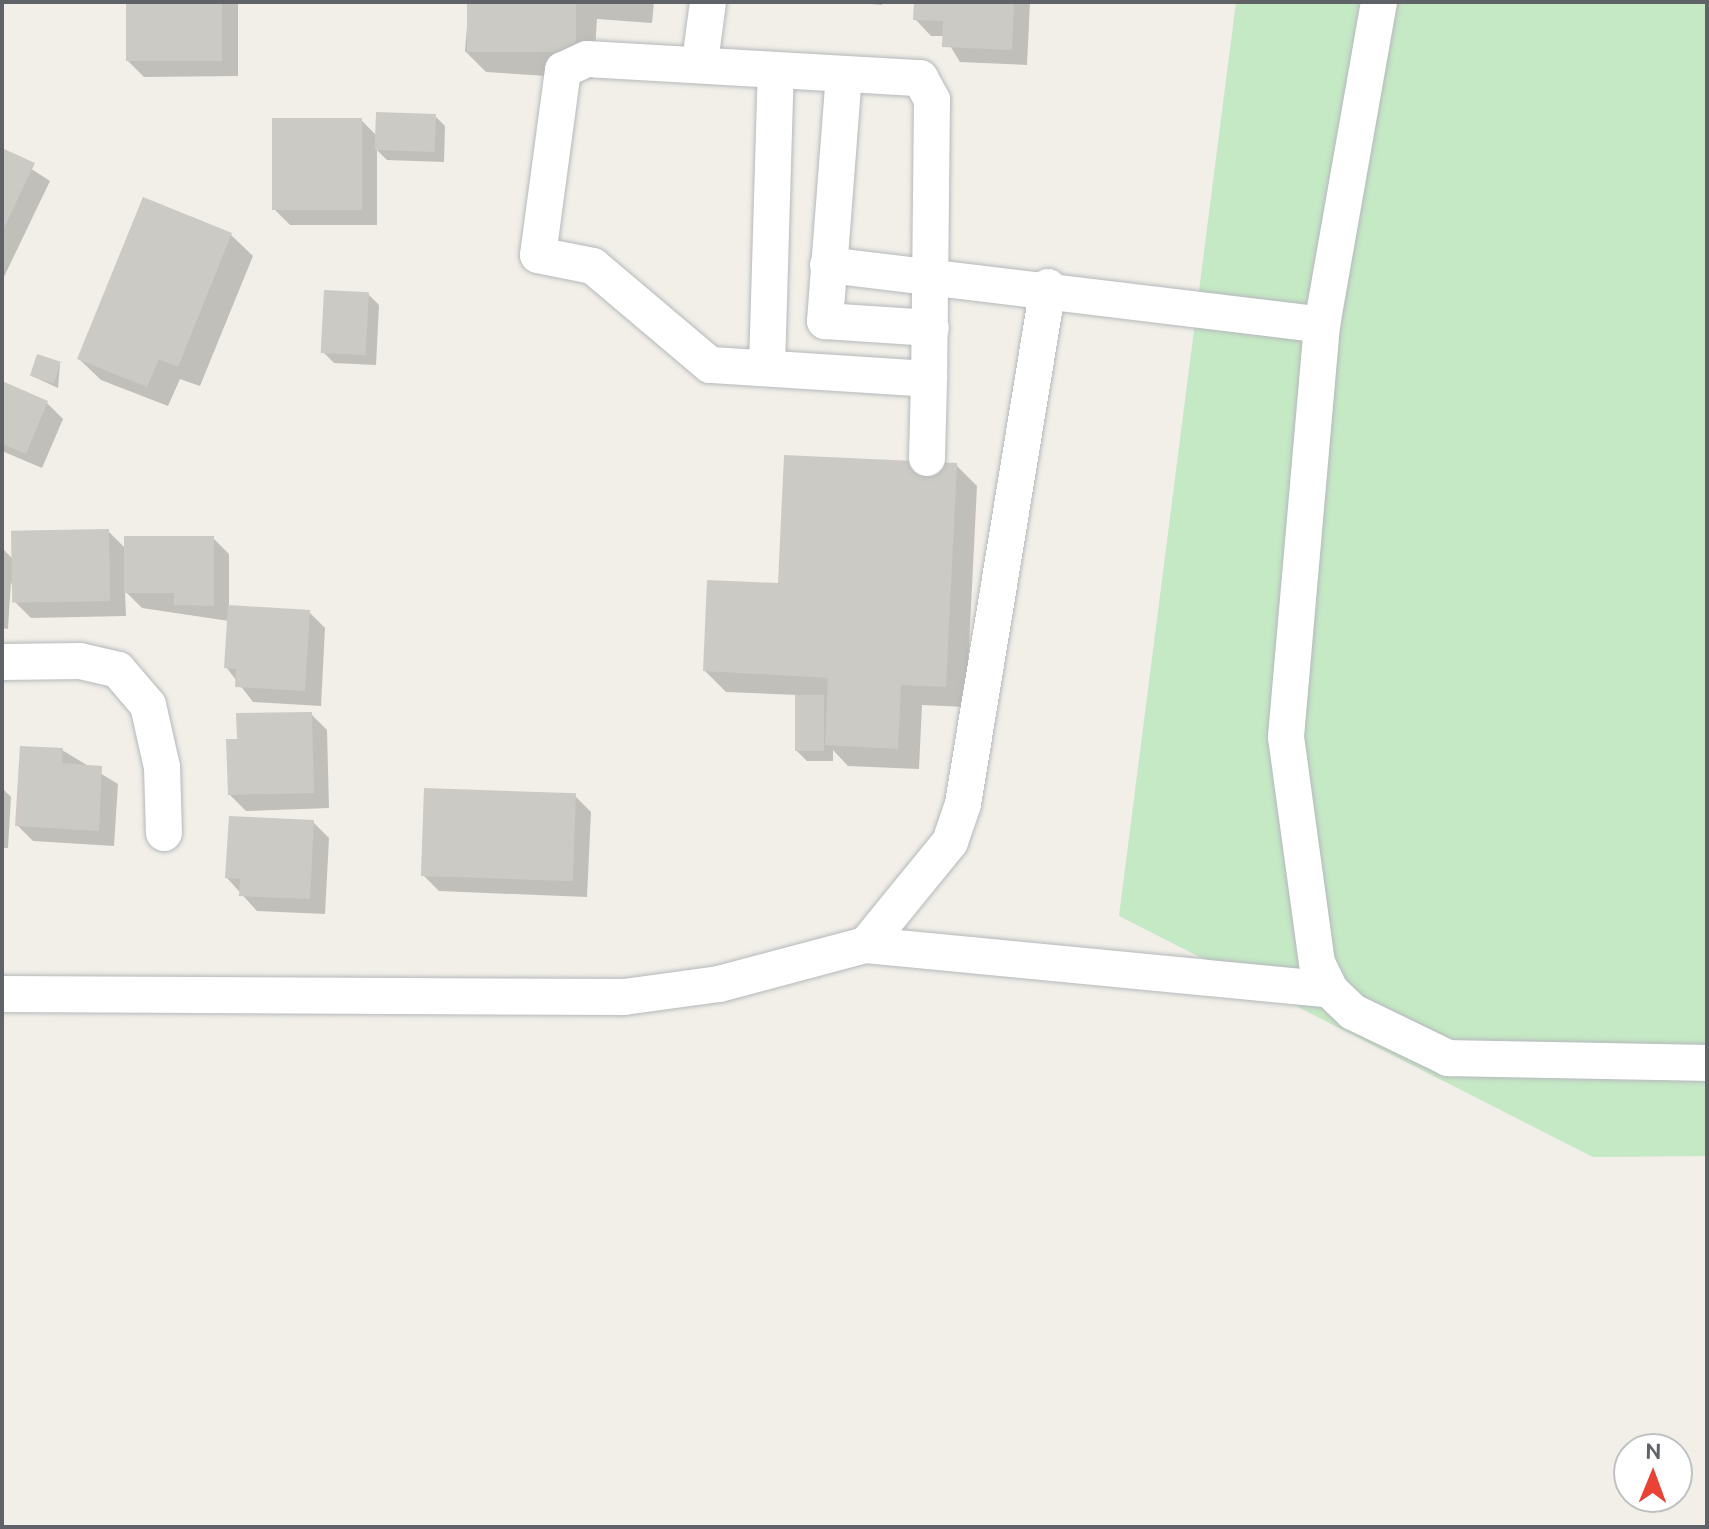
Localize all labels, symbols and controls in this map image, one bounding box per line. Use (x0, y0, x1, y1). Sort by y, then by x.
north arrow (1613, 1433, 1693, 1513)
text: N (1645, 1438, 1662, 1463)

